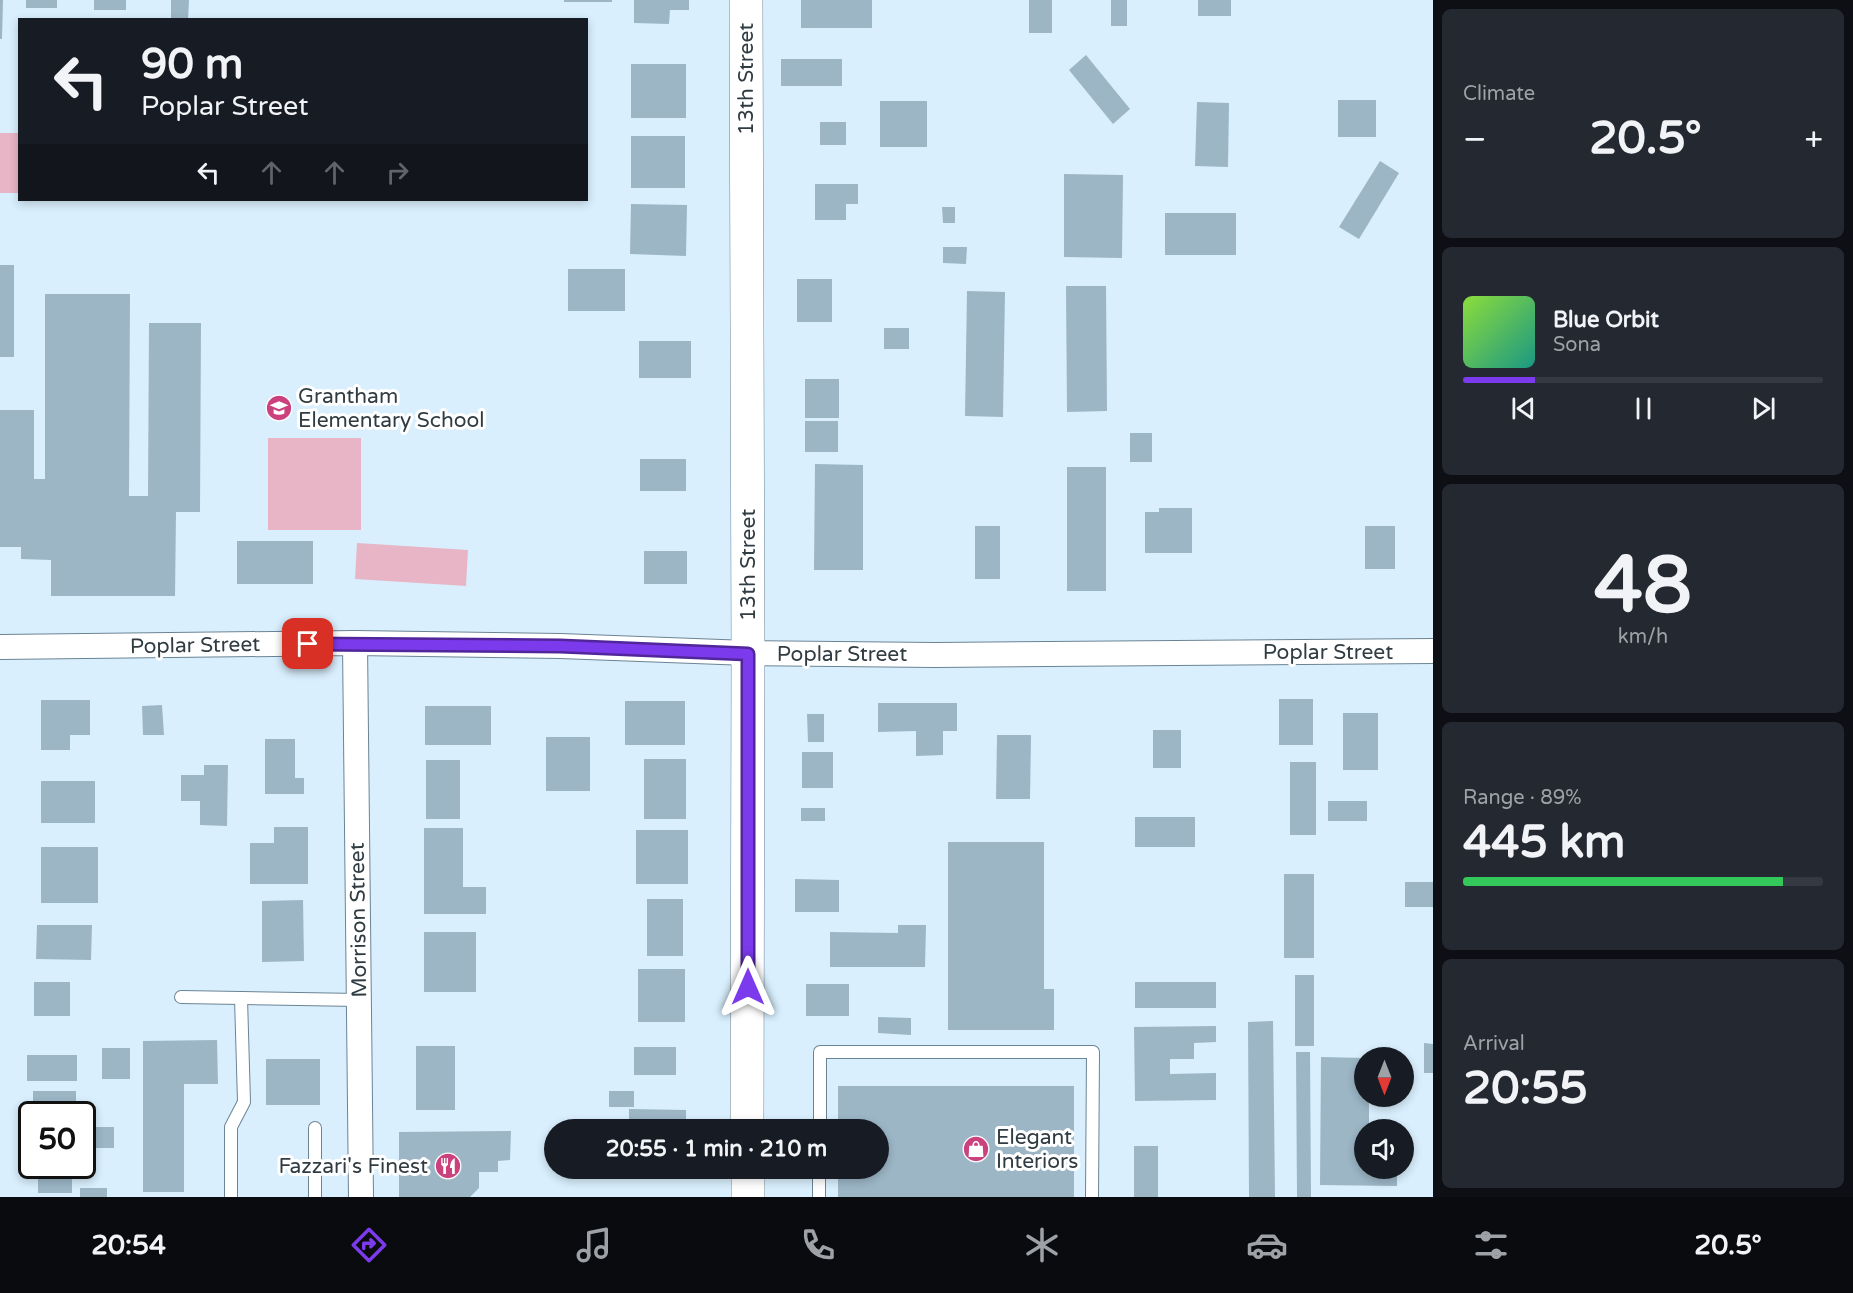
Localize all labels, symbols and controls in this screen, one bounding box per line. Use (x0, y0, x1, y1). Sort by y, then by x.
street label: 13th Street (734, 23, 759, 135)
text: 90 m (141, 39, 243, 90)
icon: left (42, 42, 120, 120)
text: Climate (1463, 82, 1535, 106)
text: Poplar Street (141, 90, 309, 123)
text: 20.5° (1589, 112, 1702, 166)
text: − (1463, 120, 1487, 159)
text: + (1804, 120, 1823, 159)
icon: left (192, 156, 225, 189)
icon: ahead (255, 156, 288, 189)
icon: ahead (318, 156, 351, 189)
icon: right (381, 156, 414, 189)
text: Blue Orbit (1553, 307, 1659, 333)
text: Sona (1553, 333, 1601, 357)
place label: Grantham Elementary School (298, 384, 485, 433)
icon: previous (1507, 392, 1540, 425)
icon: pause (1627, 392, 1660, 425)
icon: next (1747, 392, 1780, 425)
school or university icon: Grantham Elementary School (264, 393, 294, 423)
street label: 13th Street (736, 509, 761, 621)
text: 48 (1594, 539, 1692, 633)
pin (282, 618, 333, 669)
text: km/h (1618, 625, 1668, 649)
icon: arrive (291, 627, 324, 660)
street label: Poplar Street (130, 632, 260, 659)
street label: Poplar Street (1263, 640, 1393, 665)
street label: Poplar Street (777, 642, 907, 667)
text: Range · 89% (1463, 786, 1582, 810)
text: 445 km (1463, 816, 1625, 870)
street label: Morrison Street (345, 842, 372, 998)
position arrow (716, 955, 780, 1019)
text: Arrival (1463, 1032, 1525, 1056)
north arrow (1354, 1047, 1414, 1107)
map controls (1354, 1047, 1414, 1179)
text: 20:55 (1463, 1062, 1588, 1116)
speed limit sign: 50 (18, 1101, 96, 1179)
button: sound (1354, 1119, 1414, 1179)
place label: Elegant Interiors (996, 1125, 1078, 1174)
shop icon: Elegant Interiors (961, 1134, 991, 1164)
text: 20:55 · 1 min · 210 m (606, 1136, 827, 1162)
restaurant icon: Fazzari's Finest (433, 1151, 463, 1181)
place label: Fazzari's Finest (278, 1154, 428, 1179)
icon: directions (348, 1224, 390, 1266)
icon: music (573, 1224, 615, 1266)
icon: phone (797, 1224, 839, 1266)
icon: climate (1021, 1224, 1063, 1266)
icon: car (1246, 1224, 1288, 1266)
icon: filters (1470, 1224, 1512, 1266)
text: 20:54 (91, 1229, 166, 1262)
text: 20.5° (1694, 1229, 1762, 1262)

